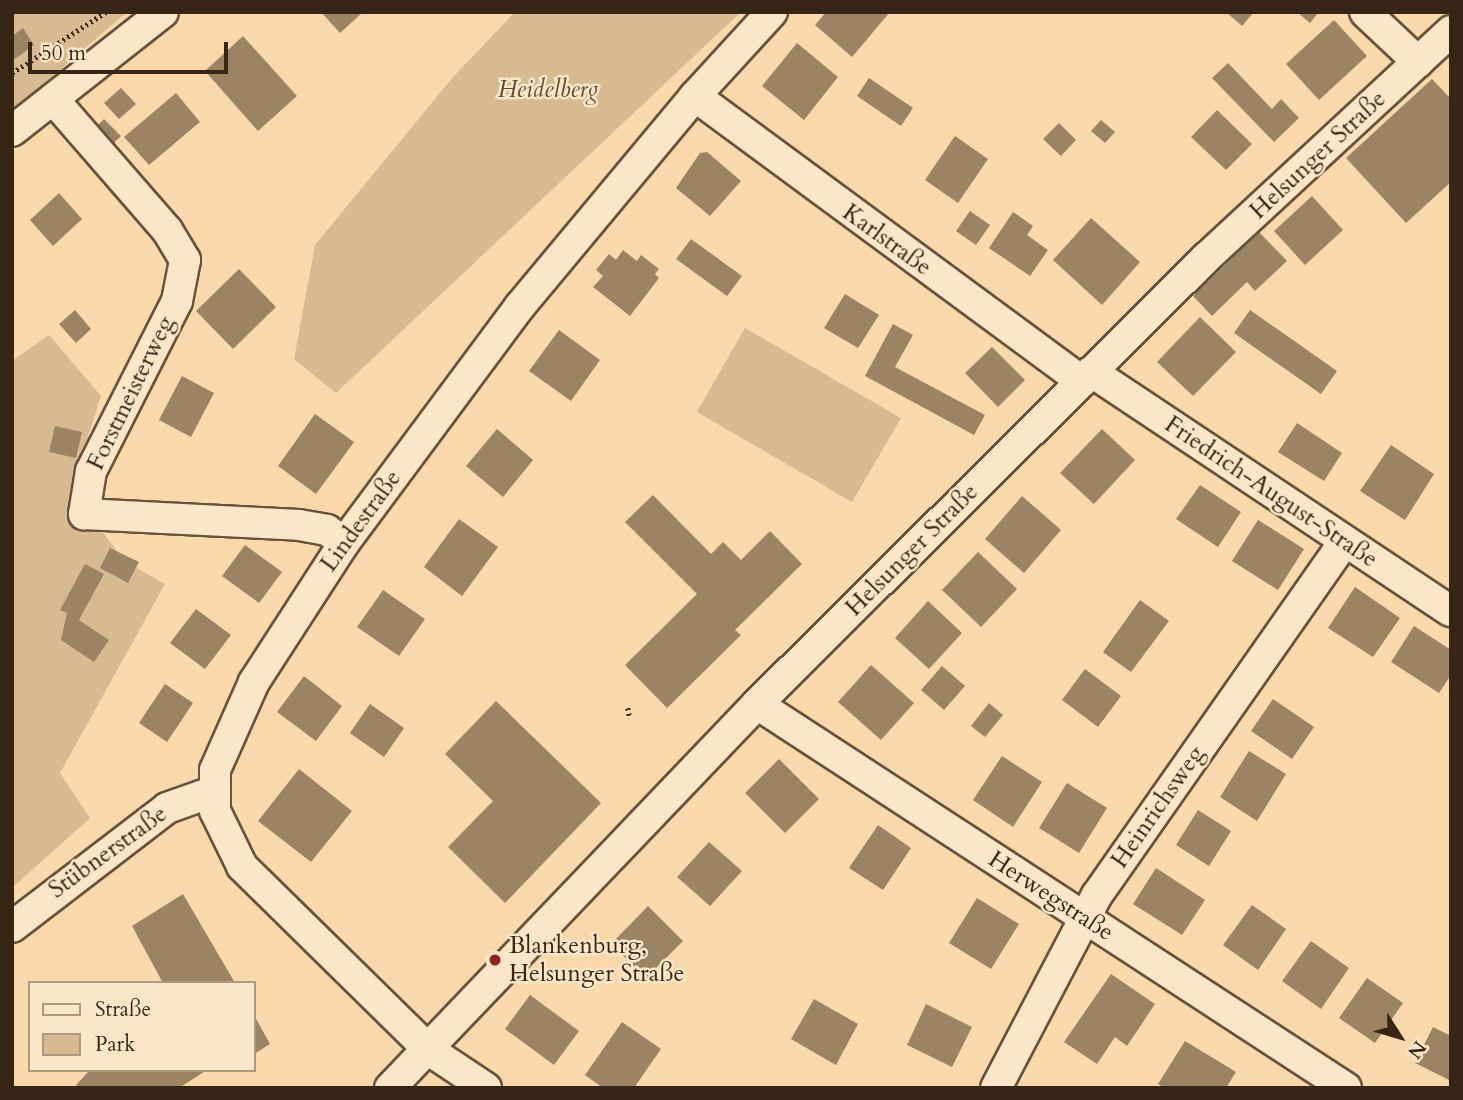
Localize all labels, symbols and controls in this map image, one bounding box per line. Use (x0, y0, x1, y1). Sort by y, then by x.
scale bar (32, 28, 231, 72)
text: 50 m (41, 39, 86, 68)
park label: Heidelberg (498, 76, 598, 104)
street label: Helsunger Straße (1244, 85, 1392, 225)
street label: Karlstraße (837, 198, 937, 282)
street label: Forstmeisterweg (81, 311, 181, 475)
street label: Friedrich-August-Straße (1159, 410, 1383, 574)
street label: Lindestraße (315, 465, 407, 577)
street label: Helsunger Straße (840, 478, 984, 622)
street label: Heinrichsweg (1105, 740, 1211, 874)
street label: Stübnerstraße (43, 800, 173, 904)
street label: Herwegstraße (983, 845, 1119, 947)
place label: Blankenburg, Helsunger Straße (509, 932, 684, 988)
marker: Blankenburg, Helsunger Straße (487, 952, 503, 968)
legend (28, 981, 256, 1072)
text: Straße (95, 995, 151, 1024)
north arrow (1365, 1002, 1435, 1072)
text: Park (95, 1030, 135, 1059)
text: N (1401, 1035, 1432, 1064)

